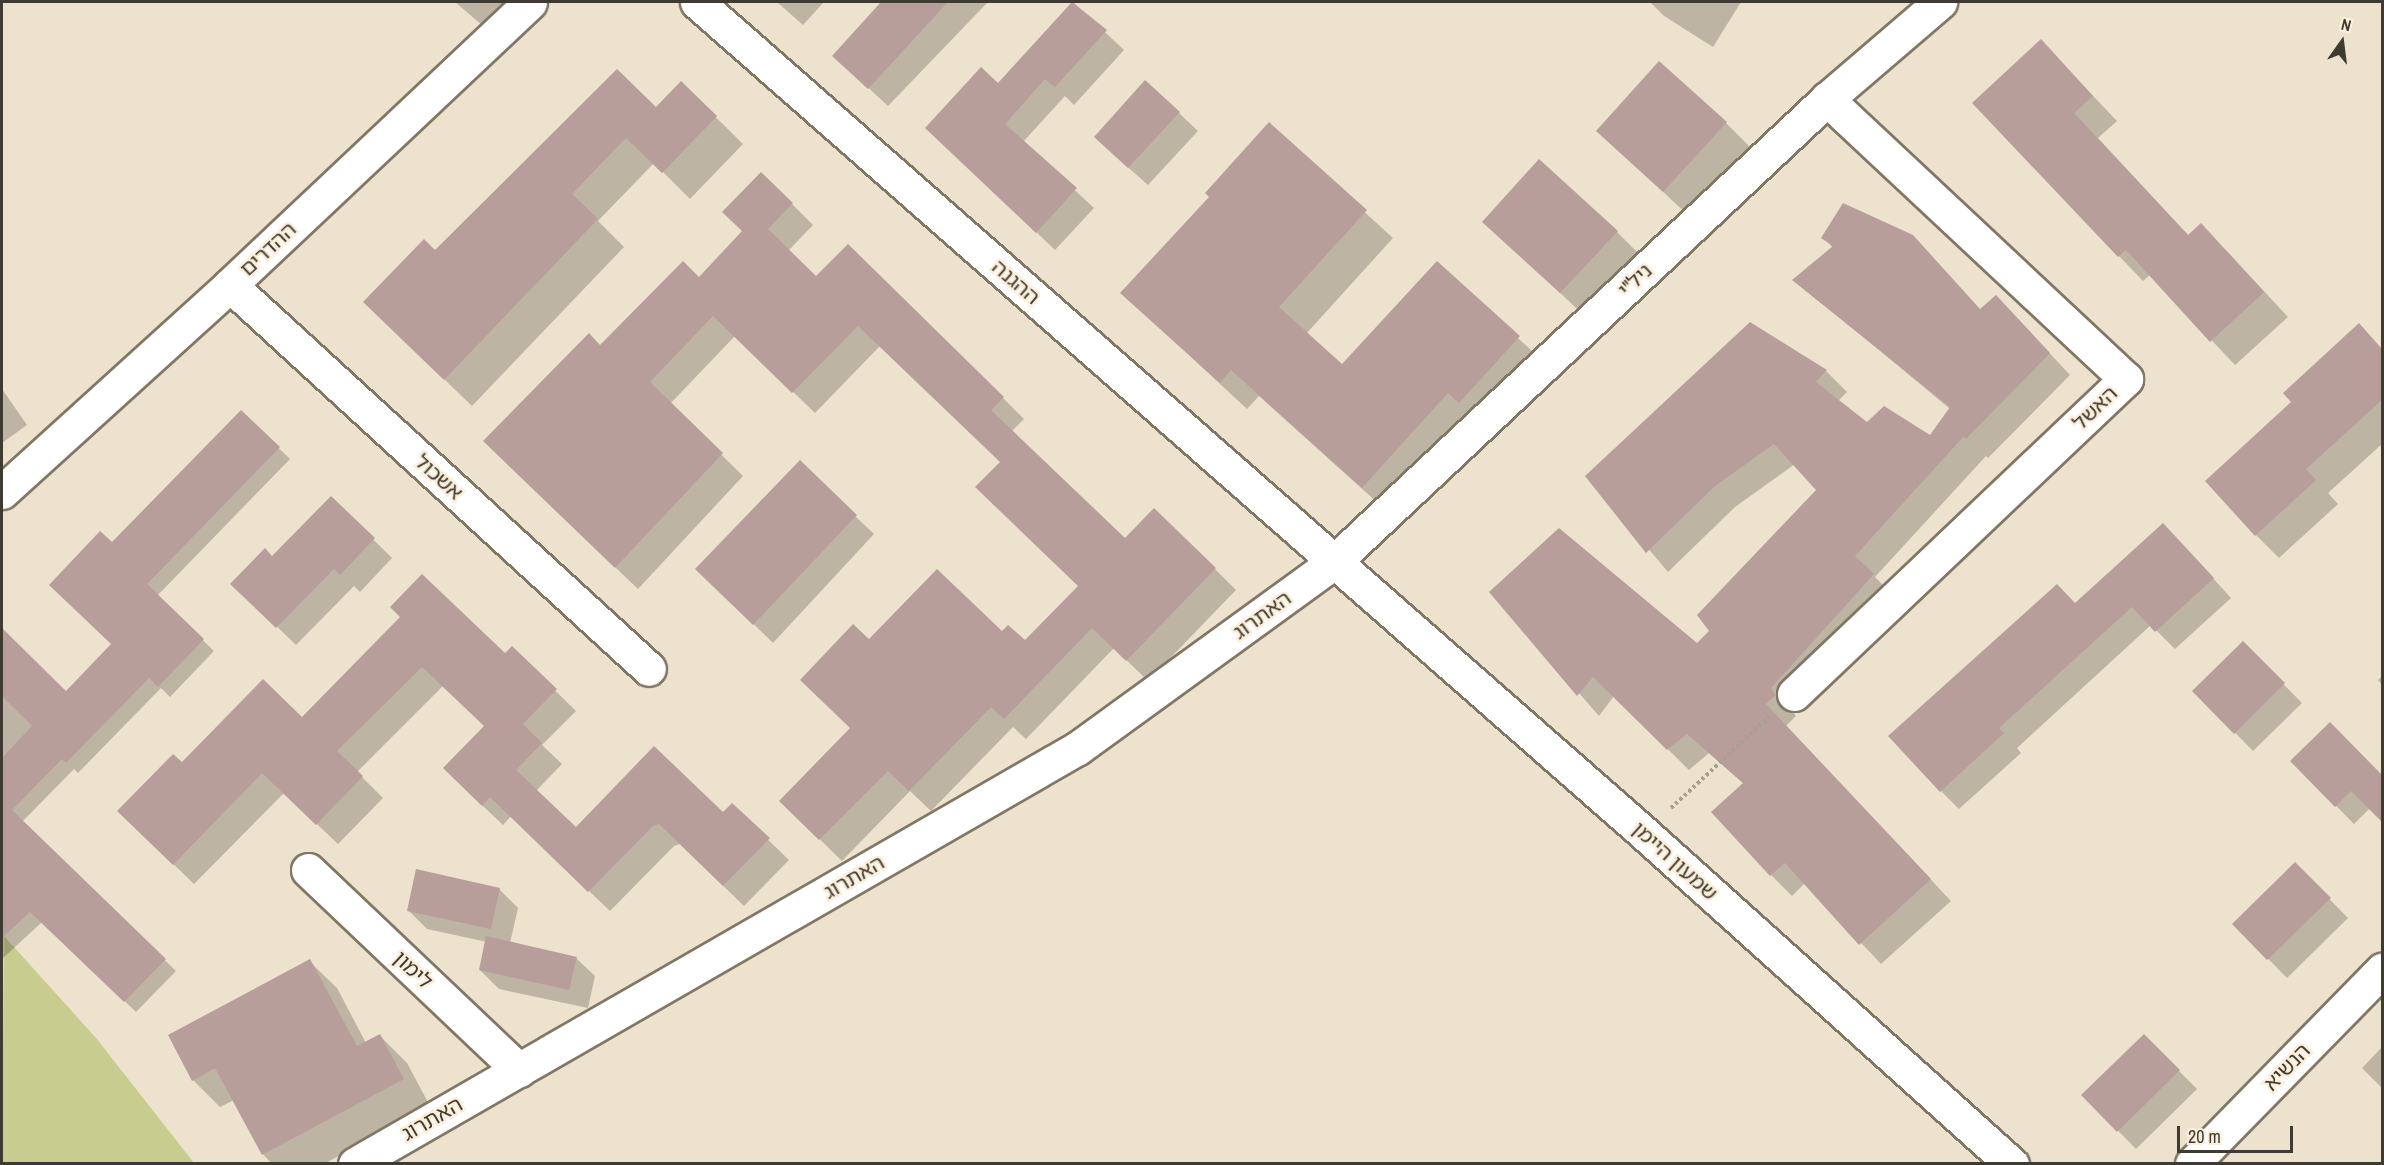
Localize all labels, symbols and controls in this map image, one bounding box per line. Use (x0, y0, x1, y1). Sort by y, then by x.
north arrow (2312, 12, 2372, 72)
text: N (2339, 13, 2354, 36)
street label: ההדרים (235, 217, 301, 281)
street label: ההגנה (987, 254, 1045, 310)
street label: ניל"י (1613, 258, 1657, 302)
street label: האשל (2067, 381, 2123, 435)
street label: אשכול (410, 449, 468, 505)
street label: האתרוג (1228, 585, 1296, 645)
street label: שמעון היימן (1627, 816, 1723, 906)
street label: האתרוג (819, 850, 889, 904)
street label: לימון (388, 946, 438, 994)
street label: הנשיא (2259, 1038, 2315, 1096)
street label: האתרוג (397, 1092, 467, 1146)
scale bar (2180, 1114, 2296, 1152)
text: 20 m (2188, 1124, 2221, 1149)

